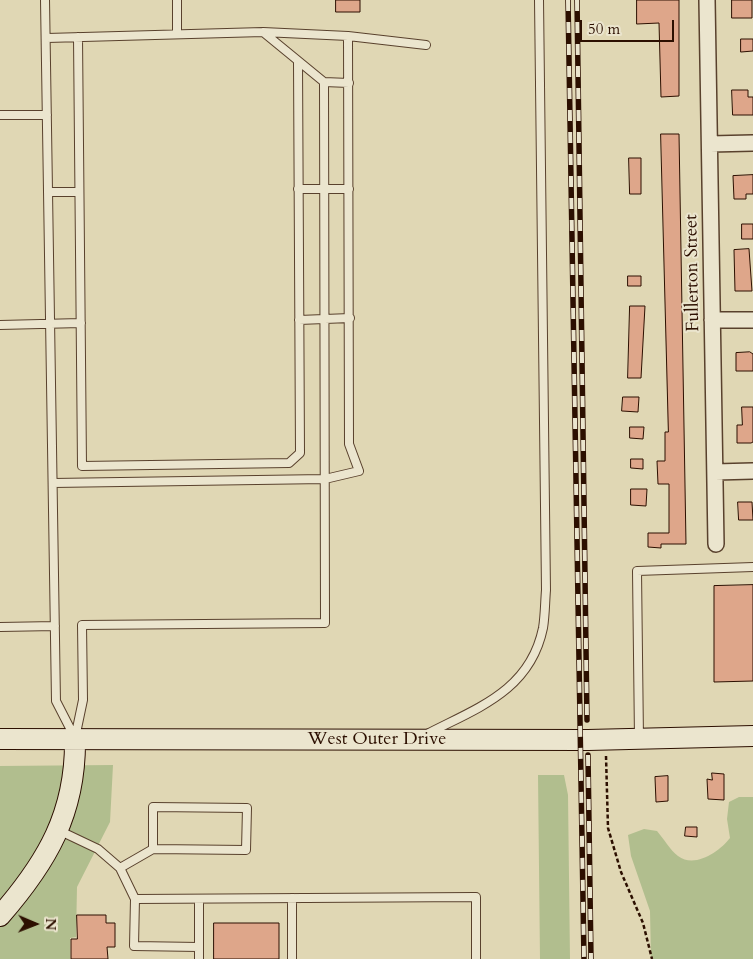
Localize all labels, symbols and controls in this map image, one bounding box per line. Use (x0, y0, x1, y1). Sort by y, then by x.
scale bar (583, 10, 677, 42)
text: 50 m (588, 19, 620, 39)
street label: Fullerton Street (681, 214, 705, 332)
street label: West Outer Drive (308, 729, 446, 751)
north arrow (10, 899, 60, 949)
text: N (41, 918, 60, 931)

